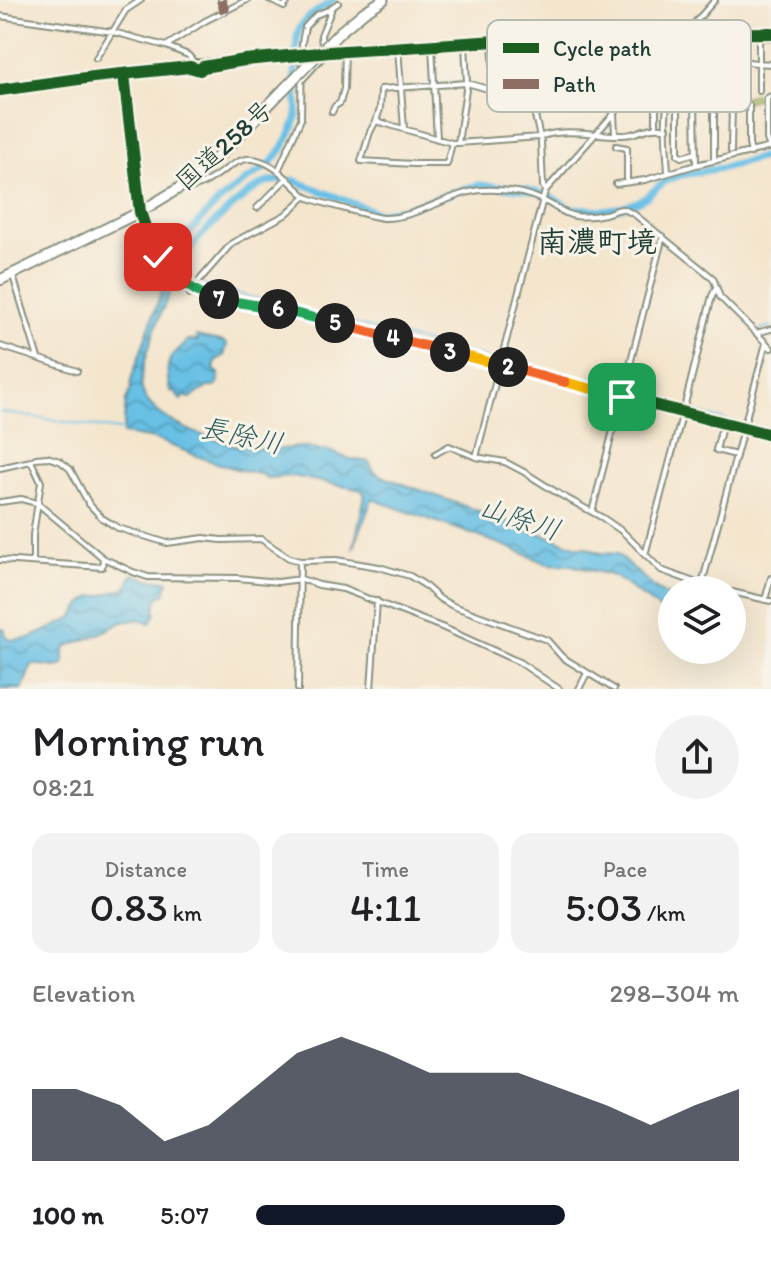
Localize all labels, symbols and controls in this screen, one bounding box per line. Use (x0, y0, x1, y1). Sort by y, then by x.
legend (487, 20, 751, 112)
text: Cycle path (553, 35, 652, 62)
text: Path (553, 71, 596, 98)
street label: 国道258号 (169, 93, 279, 197)
pin (124, 223, 192, 291)
district label: 南濃町境 (537, 223, 657, 260)
icon: check (136, 235, 180, 279)
pin: 7 (199, 279, 239, 319)
text: 7 (214, 285, 224, 312)
pin: 6 (258, 289, 298, 329)
text: 6 (272, 295, 284, 322)
pin: 5 (315, 303, 355, 343)
text: 5 (329, 309, 341, 336)
pin: 4 (373, 318, 413, 358)
text: 4 (386, 324, 400, 351)
pin: 3 (430, 332, 470, 372)
text: 3 (444, 338, 456, 365)
pin: 2 (488, 347, 528, 387)
text: 2 (502, 353, 514, 380)
pin (588, 363, 656, 431)
icon: arrive (600, 375, 644, 419)
water label: 長除川 (197, 410, 287, 460)
water label: 山除川 (475, 489, 565, 547)
map controls (658, 576, 746, 664)
button: layers (658, 576, 746, 664)
text: Morning run (32, 714, 265, 767)
button: share (655, 715, 739, 799)
text: 08:21 (32, 771, 94, 803)
text: Distance (105, 856, 187, 883)
text: Time (362, 856, 409, 883)
text: Pace (603, 856, 647, 883)
text: 0.83 (90, 883, 168, 931)
text: 4:11 (350, 883, 421, 931)
text: 5:03 (565, 883, 642, 931)
text: km (168, 900, 202, 927)
text: /km (642, 900, 685, 927)
text: Elevation (32, 977, 135, 1009)
text: 298–304 m (609, 977, 739, 1009)
text: 100 m (32, 1199, 104, 1231)
text: 5:07 (160, 1199, 209, 1231)

